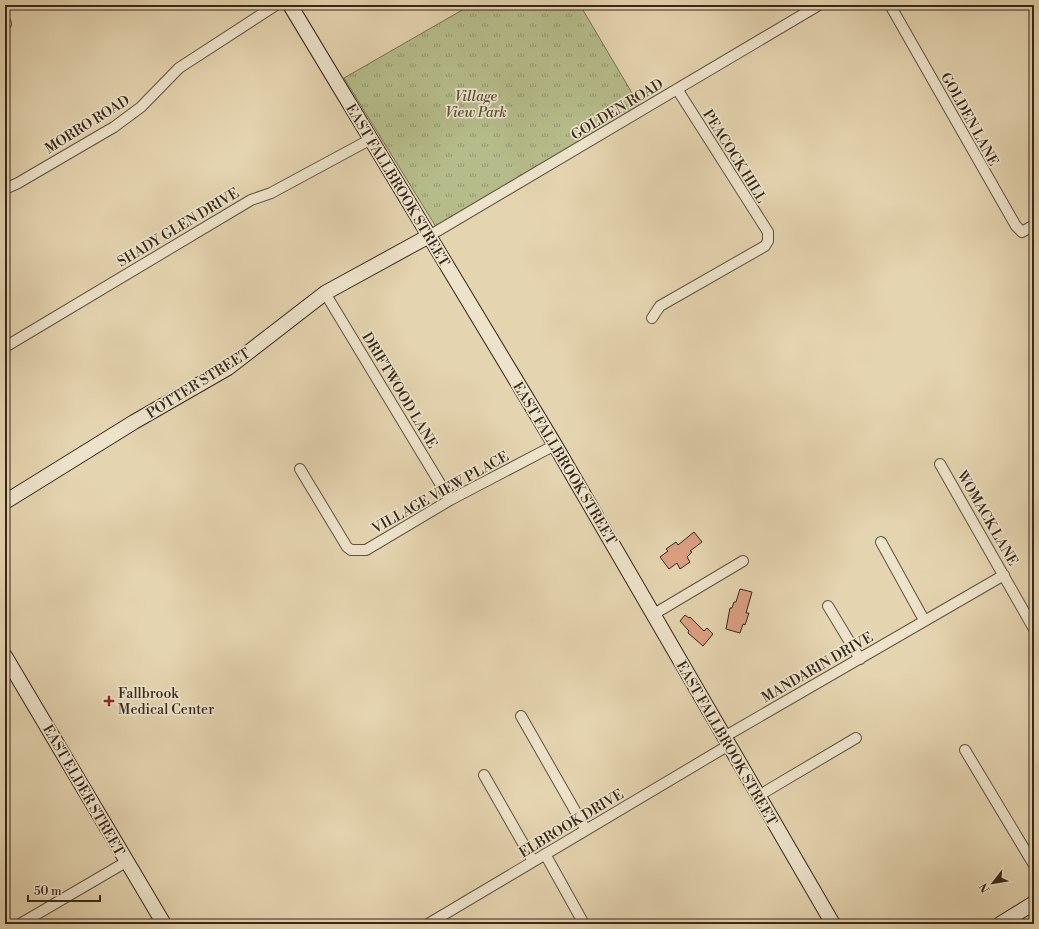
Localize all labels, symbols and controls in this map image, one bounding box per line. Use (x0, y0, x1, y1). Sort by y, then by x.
street label: GOLDEN LANE (936, 70, 1002, 169)
street label: GOLDEN ROAD (568, 75, 667, 145)
park label: Village View Park (446, 88, 506, 122)
street label: MORRO ROAD (42, 92, 133, 158)
street label: EAST FALLBROOK STREET (341, 101, 453, 270)
street label: PEACOCK HILL (698, 107, 770, 206)
street label: SHADY GLEN DRIVE (114, 184, 243, 271)
street label: DRIFTWOOD LANE (357, 329, 441, 452)
street label: POTTER STREET (143, 345, 254, 423)
street label: EAST FALLBROOK STREET (508, 379, 620, 548)
street label: VILLAGE VIEW PLACE (368, 448, 512, 539)
street label: WOMACK LANE (952, 467, 1022, 569)
street label: MANDARIN DRIVE (758, 629, 877, 707)
street label: EAST FALLBROOK STREET (672, 658, 781, 829)
place label: Fallbrook Medical Center (118, 685, 214, 719)
marker: Fallbrook Medical Center (103, 695, 115, 707)
street label: EAST ELDER STREET (38, 722, 128, 859)
street label: ELBROOK DRIVE (516, 786, 627, 862)
north arrow (973, 863, 1013, 903)
scale bar (28, 877, 100, 903)
text: N (977, 880, 994, 895)
text: 50 m (34, 884, 62, 899)

